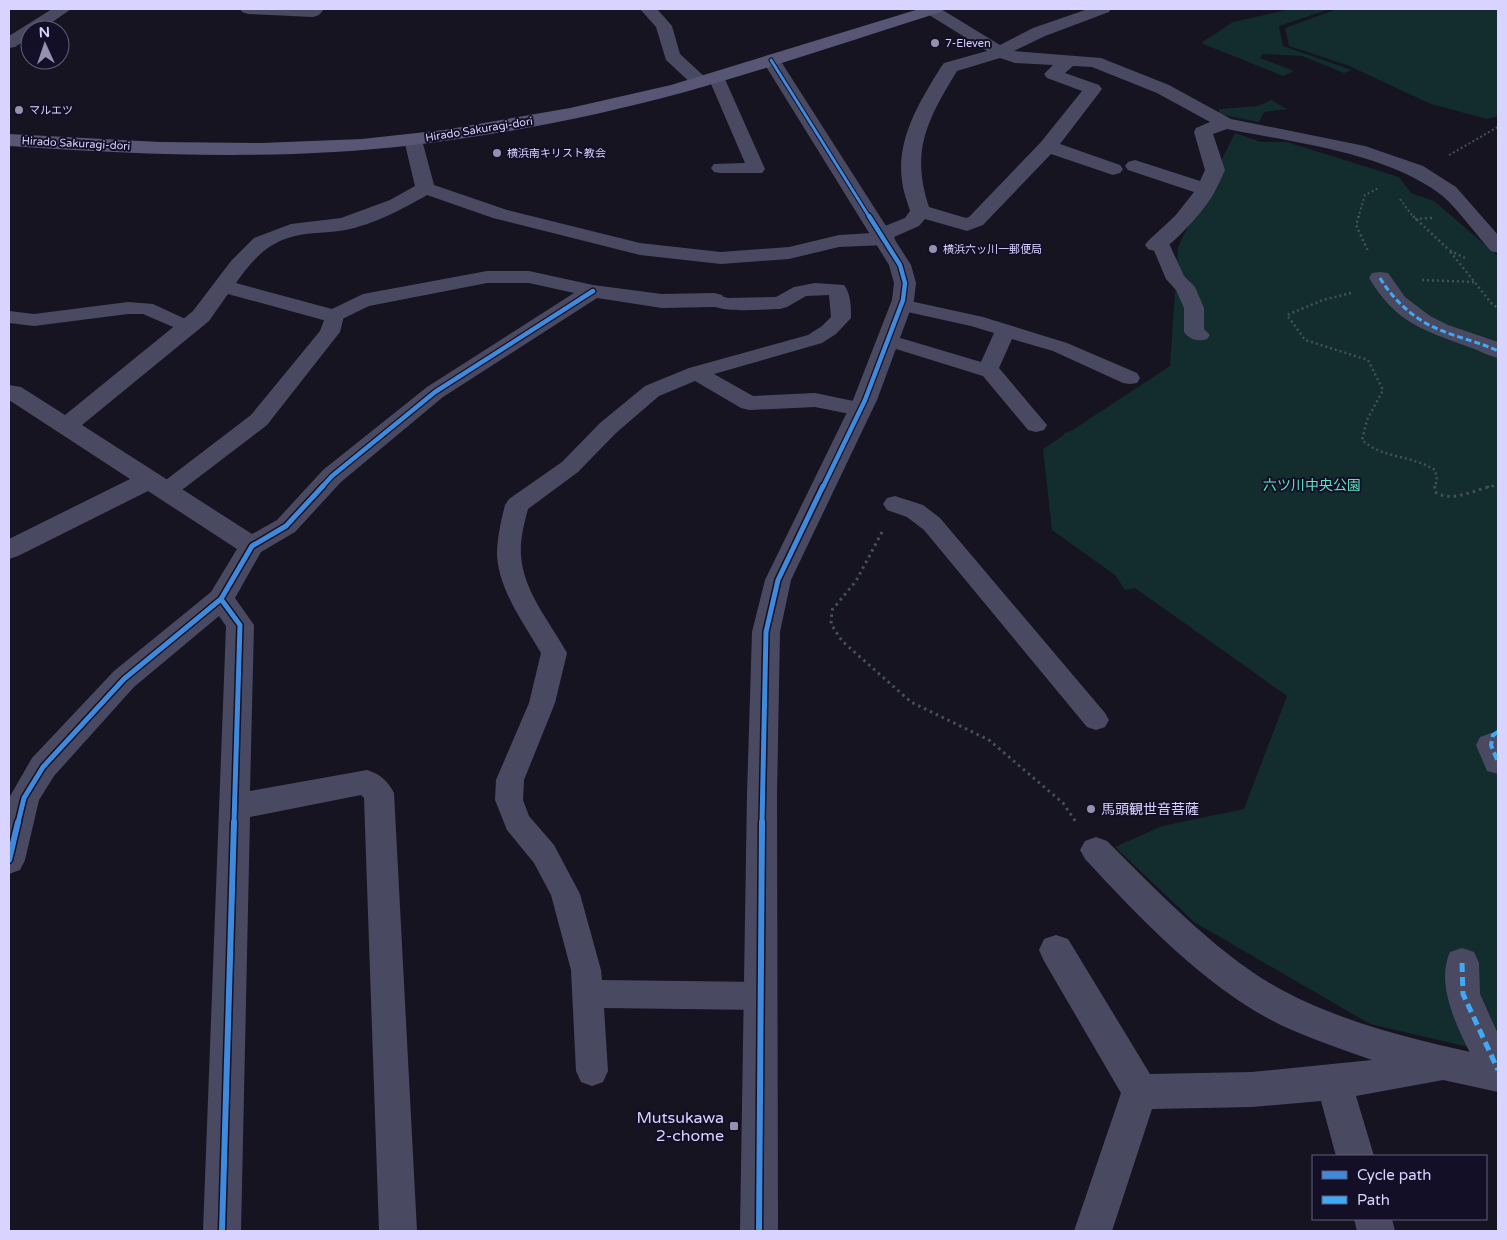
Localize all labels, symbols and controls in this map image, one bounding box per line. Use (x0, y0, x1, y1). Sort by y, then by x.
north arrow (20, 20, 70, 70)
text: N (38, 24, 50, 41)
marker: 7-Eleven (929, 37, 941, 49)
place label: 7-Eleven (945, 37, 991, 50)
marker: マルエツ (13, 104, 25, 116)
place label: マルエツ (29, 104, 73, 117)
street label: Hirado Sakuragi-dori (424, 115, 534, 144)
street label: Hirado Sakuragi-dori (21, 134, 131, 153)
marker: 横浜南キリスト教会 (491, 147, 503, 159)
place label: 横浜南キリスト教会 (507, 147, 606, 160)
marker: 横浜六ッ川一郵便局 (927, 243, 939, 255)
place label: 横浜六ッ川一郵便局 (943, 243, 1042, 256)
park label: 六ツ川中央公園 (1263, 477, 1361, 494)
place label: 馬頭観世音菩薩 (1101, 801, 1199, 818)
marker: 馬頭観世音菩薩 (1085, 803, 1097, 815)
place label: Mutsukawa 2-chome (636, 1108, 724, 1146)
marker: Mutsukawa 2-chome (728, 1120, 740, 1132)
legend (1312, 1155, 1487, 1220)
text: Cycle path (1357, 1166, 1431, 1184)
text: Path (1357, 1191, 1390, 1209)

